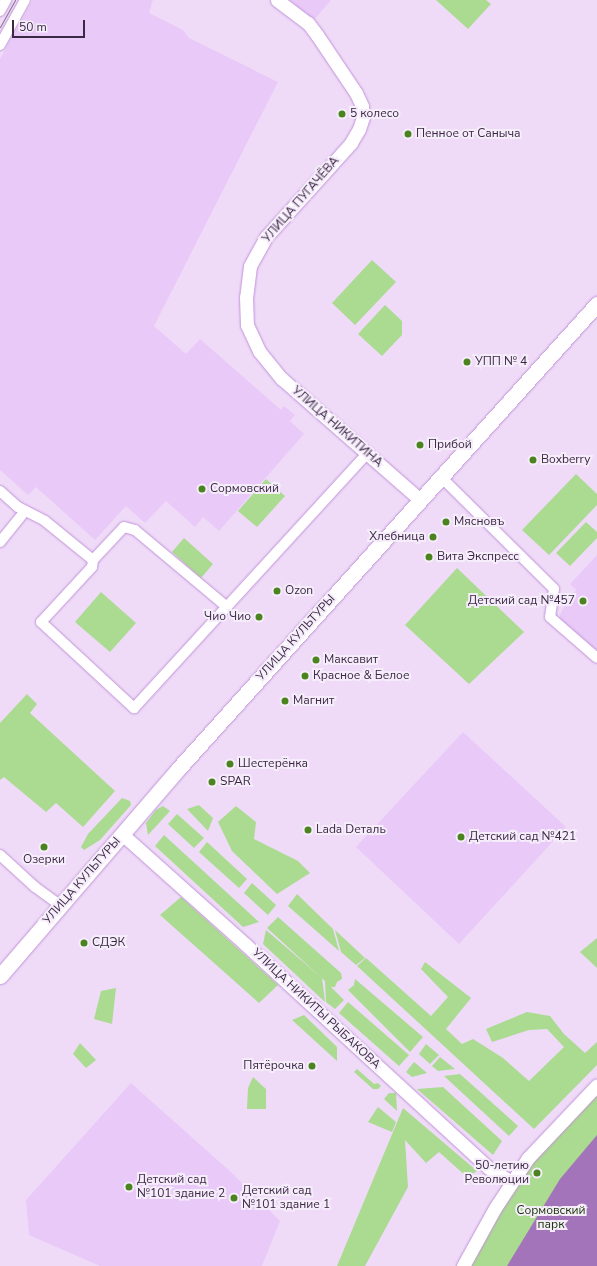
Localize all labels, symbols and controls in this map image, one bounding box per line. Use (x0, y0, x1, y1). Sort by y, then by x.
scale bar (14, 12, 87, 38)
text: 50 m (19, 19, 47, 35)
place label: 5 колесо (350, 107, 399, 121)
marker: 5 колесо (337, 109, 347, 119)
place label: Пенное от Саныча (416, 127, 521, 141)
marker: Пенное от Саныча (403, 129, 413, 139)
street label: УЛИЦА ПУГАЧЁВА (260, 154, 342, 246)
place label: УПП № 4 (475, 355, 527, 369)
marker: УПП № 4 (462, 357, 472, 367)
street label: УЛИЦА НИКИТИНА (289, 384, 385, 470)
place label: Прибой (428, 438, 472, 452)
marker: Прибой (415, 440, 425, 450)
place label: Boxberry (541, 453, 590, 467)
marker: Boxberry (528, 455, 538, 465)
place label: Сормовский (210, 482, 279, 496)
marker: Сормовский (197, 484, 207, 494)
place label: Мясновъ (454, 515, 504, 529)
marker: Мясновъ (441, 517, 451, 527)
place label: Хлебница (369, 530, 425, 544)
marker: Хлебница (428, 532, 438, 542)
place label: Вита Экспресс (437, 550, 519, 564)
marker: Вита Экспресс (424, 552, 434, 562)
place label: Ozon (285, 584, 313, 598)
marker: Ozon (272, 586, 282, 596)
street label: УЛИЦА КУЛЬТУРЫ (254, 592, 338, 684)
place label: Детский сад №457 (468, 594, 575, 608)
marker: Детский сад №457 (578, 596, 588, 606)
place label: Чио Чио (204, 610, 251, 624)
marker: Чио Чио (254, 612, 264, 622)
place label: Максавит (324, 653, 378, 667)
marker: Максавит (311, 655, 321, 665)
place label: Красное & Белое (313, 669, 409, 683)
marker: Красное & Белое (300, 671, 310, 681)
place label: Магнит (293, 694, 334, 708)
marker: Магнит (280, 696, 290, 706)
place label: Шестерёнка (238, 757, 308, 771)
marker: Шестерёнка (225, 759, 235, 769)
place label: SPAR (220, 775, 251, 789)
marker: SPAR (207, 777, 217, 787)
place label: Lada Dеталь (316, 823, 386, 837)
marker: Lada Dеталь (303, 825, 313, 835)
place label: Детский сад №421 (469, 830, 576, 844)
marker: Детский сад №421 (456, 832, 466, 842)
street label: УЛИЦА КУЛЬТУРЫ (40, 835, 124, 927)
marker: Озерки (39, 842, 49, 852)
place label: Озерки (23, 853, 65, 867)
place label: СДЭК (92, 936, 125, 950)
marker: СДЭК (79, 938, 89, 948)
street label: УЛИЦА НИКИТЫ РЫБАКОВА (249, 946, 383, 1072)
place label: Пятёрочка (243, 1059, 304, 1073)
marker: Пятёрочка (307, 1061, 317, 1071)
place label: 50-летию Революции (465, 1159, 529, 1187)
marker: 50-летию Революции (532, 1168, 542, 1178)
place label: Детский сад №101 здание 2 (137, 1173, 225, 1201)
marker: Детский сад №101 здание 2 (124, 1182, 134, 1192)
place label: Детский сад №101 здание 1 (242, 1184, 330, 1212)
marker: Детский сад №101 здание 1 (229, 1193, 239, 1203)
park label: Сормовский парк (516, 1204, 586, 1232)

